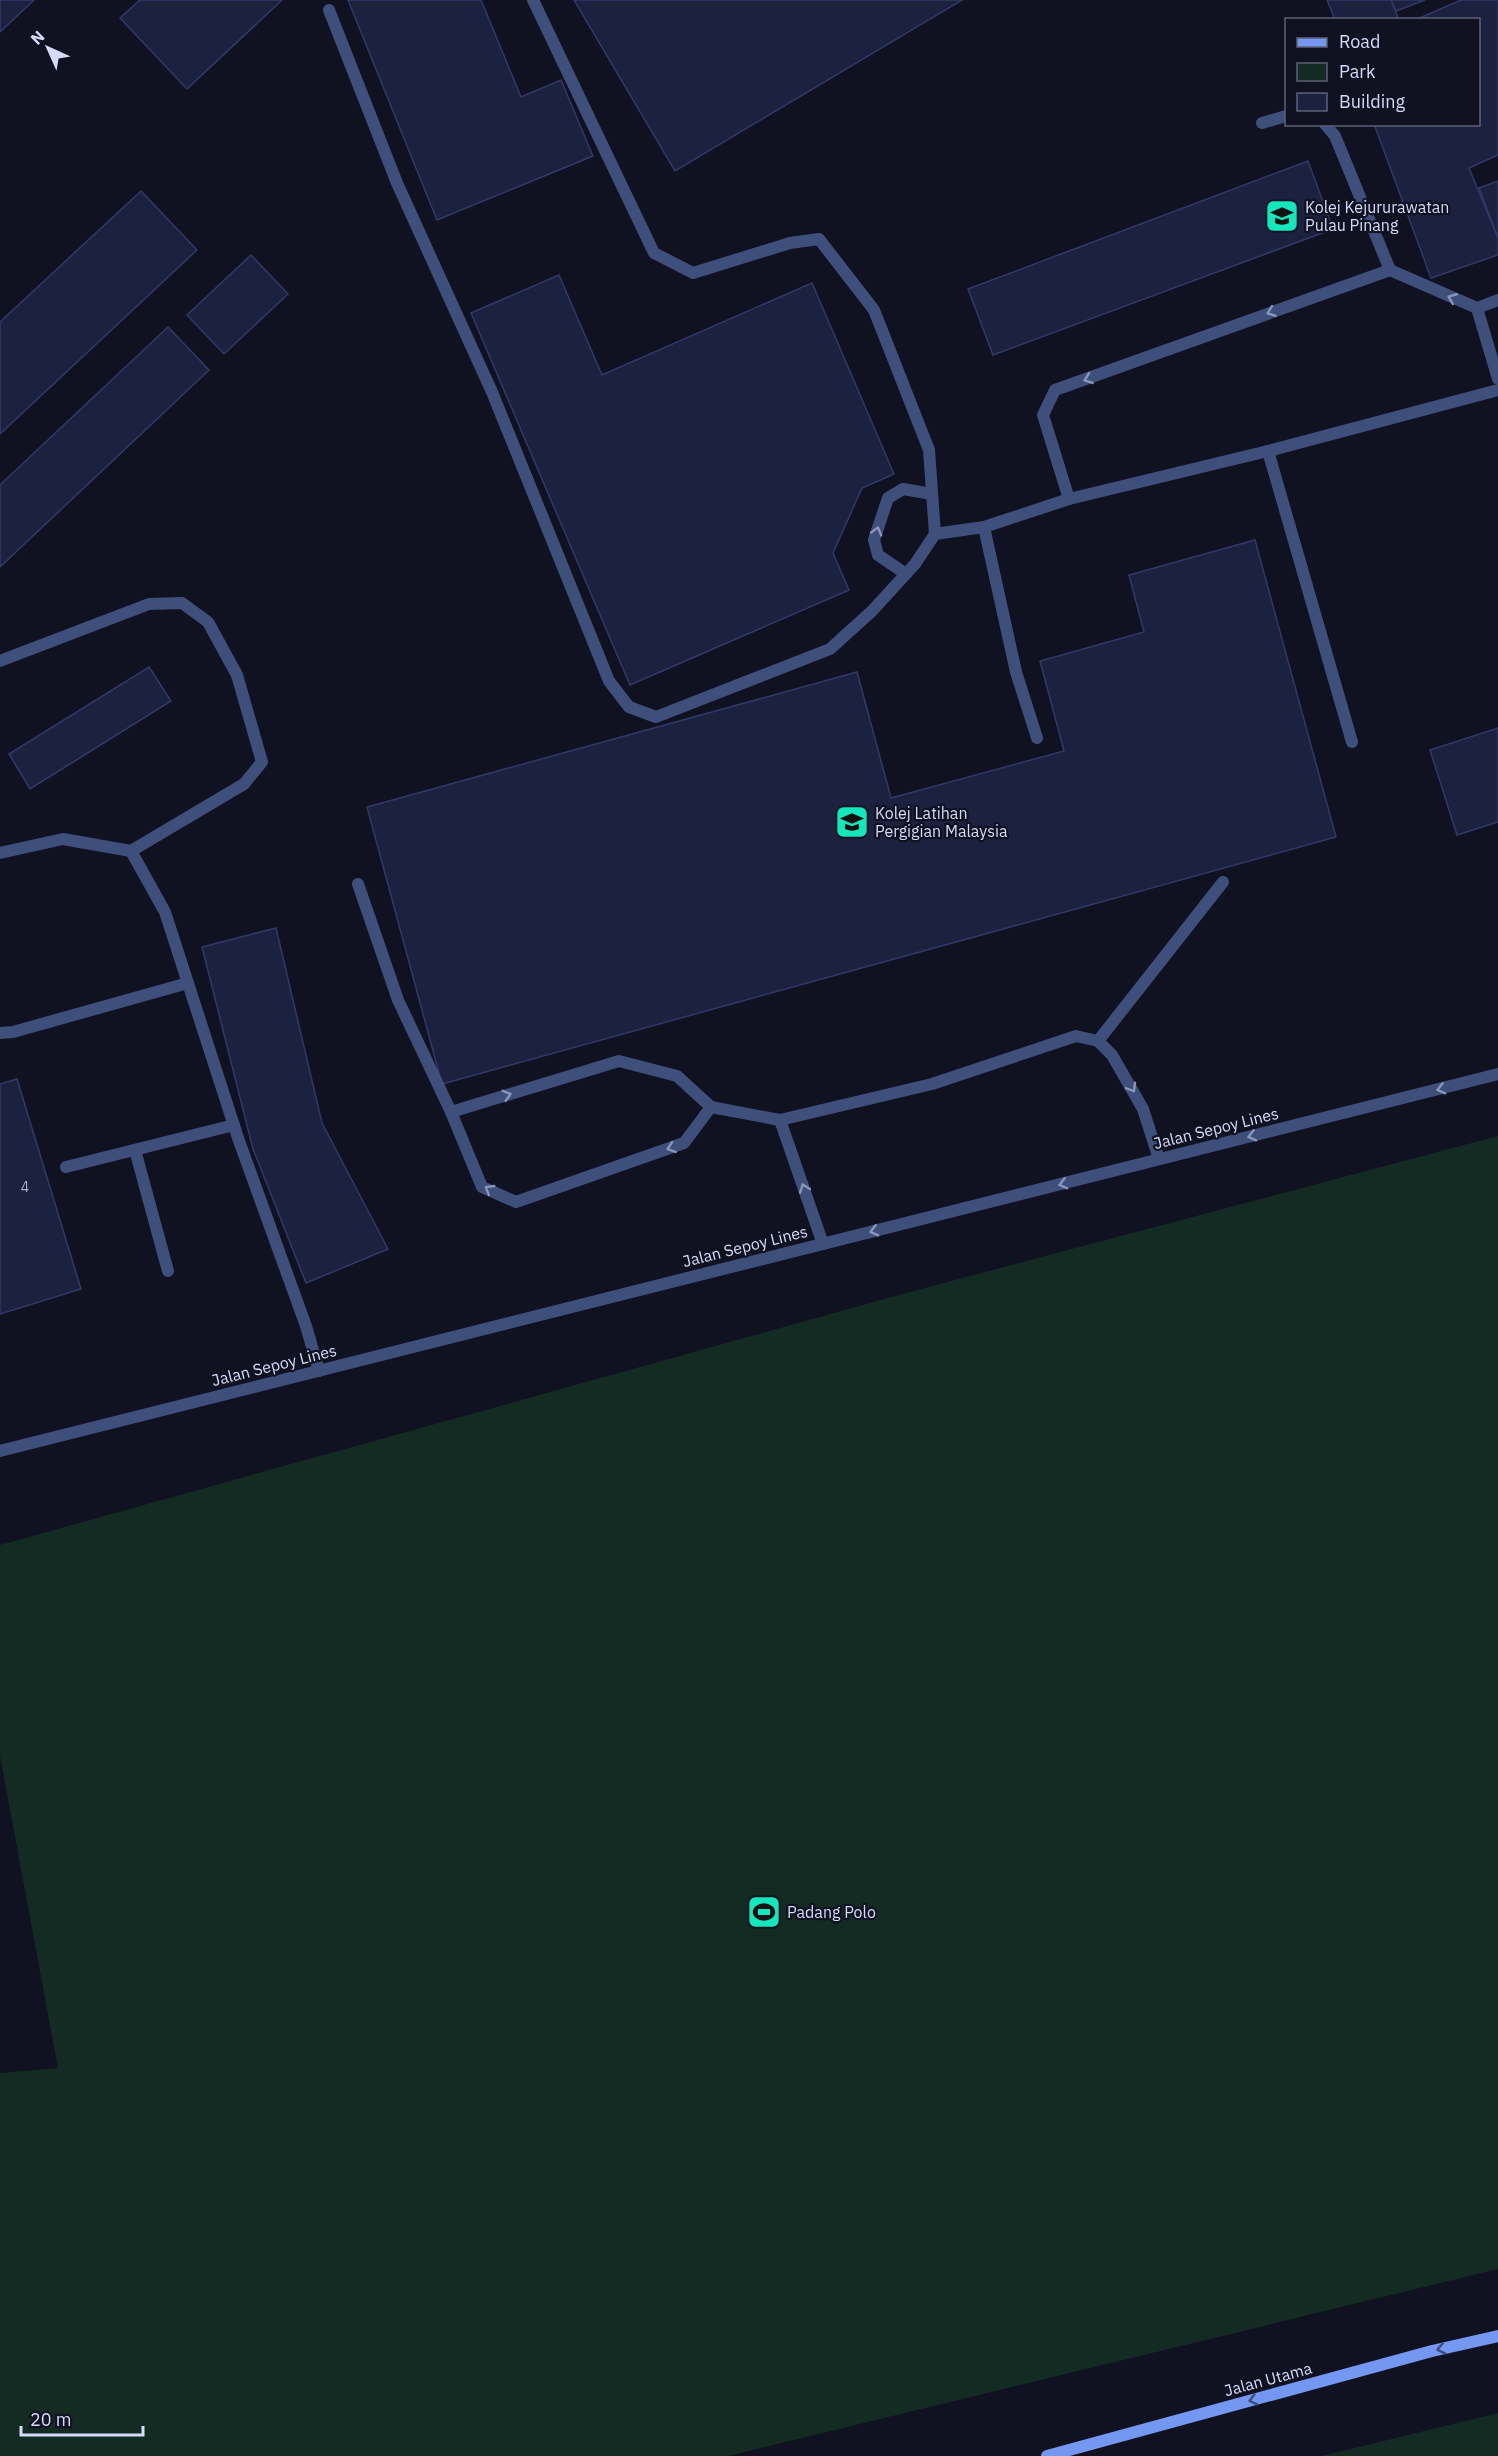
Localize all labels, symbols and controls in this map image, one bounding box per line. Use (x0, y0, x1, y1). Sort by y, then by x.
north arrow (18, 18, 78, 78)
legend (1285, 18, 1480, 126)
text: N (26, 26, 49, 49)
text: Road (1339, 30, 1380, 53)
text: Park (1339, 60, 1376, 83)
text: Building (1339, 90, 1406, 113)
place label: Kolej Kejururawatan Pulau Pinang (1305, 197, 1449, 235)
school or university icon: Kolej Kejururawatan Pulau Pinang (1264, 198, 1300, 234)
one-way arrow (1448, 293, 1459, 305)
one-way arrow (1266, 304, 1277, 317)
one-way arrow (1083, 371, 1093, 384)
one-way arrow (870, 527, 882, 537)
place label: Kolej Latihan Pergigian Malaysia (875, 803, 1008, 841)
school or university icon: Kolej Latihan Pergigian Malaysia (834, 804, 870, 840)
one-way arrow (1436, 1081, 1446, 1094)
one-way arrow (1124, 1082, 1136, 1092)
one-way arrow (501, 1090, 512, 1102)
street label: Jalan Sepoy Lines (1151, 1103, 1281, 1153)
one-way arrow (1247, 1129, 1257, 1142)
one-way arrow (667, 1140, 677, 1153)
one-way arrow (1058, 1176, 1068, 1189)
house number: 4 (21, 1178, 29, 1196)
one-way arrow (799, 1184, 812, 1194)
one-way arrow (485, 1185, 496, 1196)
street label: Jalan Sepoy Lines (680, 1221, 810, 1271)
one-way arrow (869, 1224, 880, 1236)
street label: Jalan Sepoy Lines (209, 1340, 339, 1390)
sports icon: Padang Polo (746, 1894, 782, 1930)
place label: Padang Polo (787, 1902, 876, 1922)
one-way arrow (1436, 2342, 1446, 2355)
street label: Jalan Utama (1222, 2358, 1314, 2400)
one-way arrow (1248, 2393, 1259, 2405)
scale bar (21, 2399, 142, 2437)
text: 20 m (30, 2408, 72, 2431)

